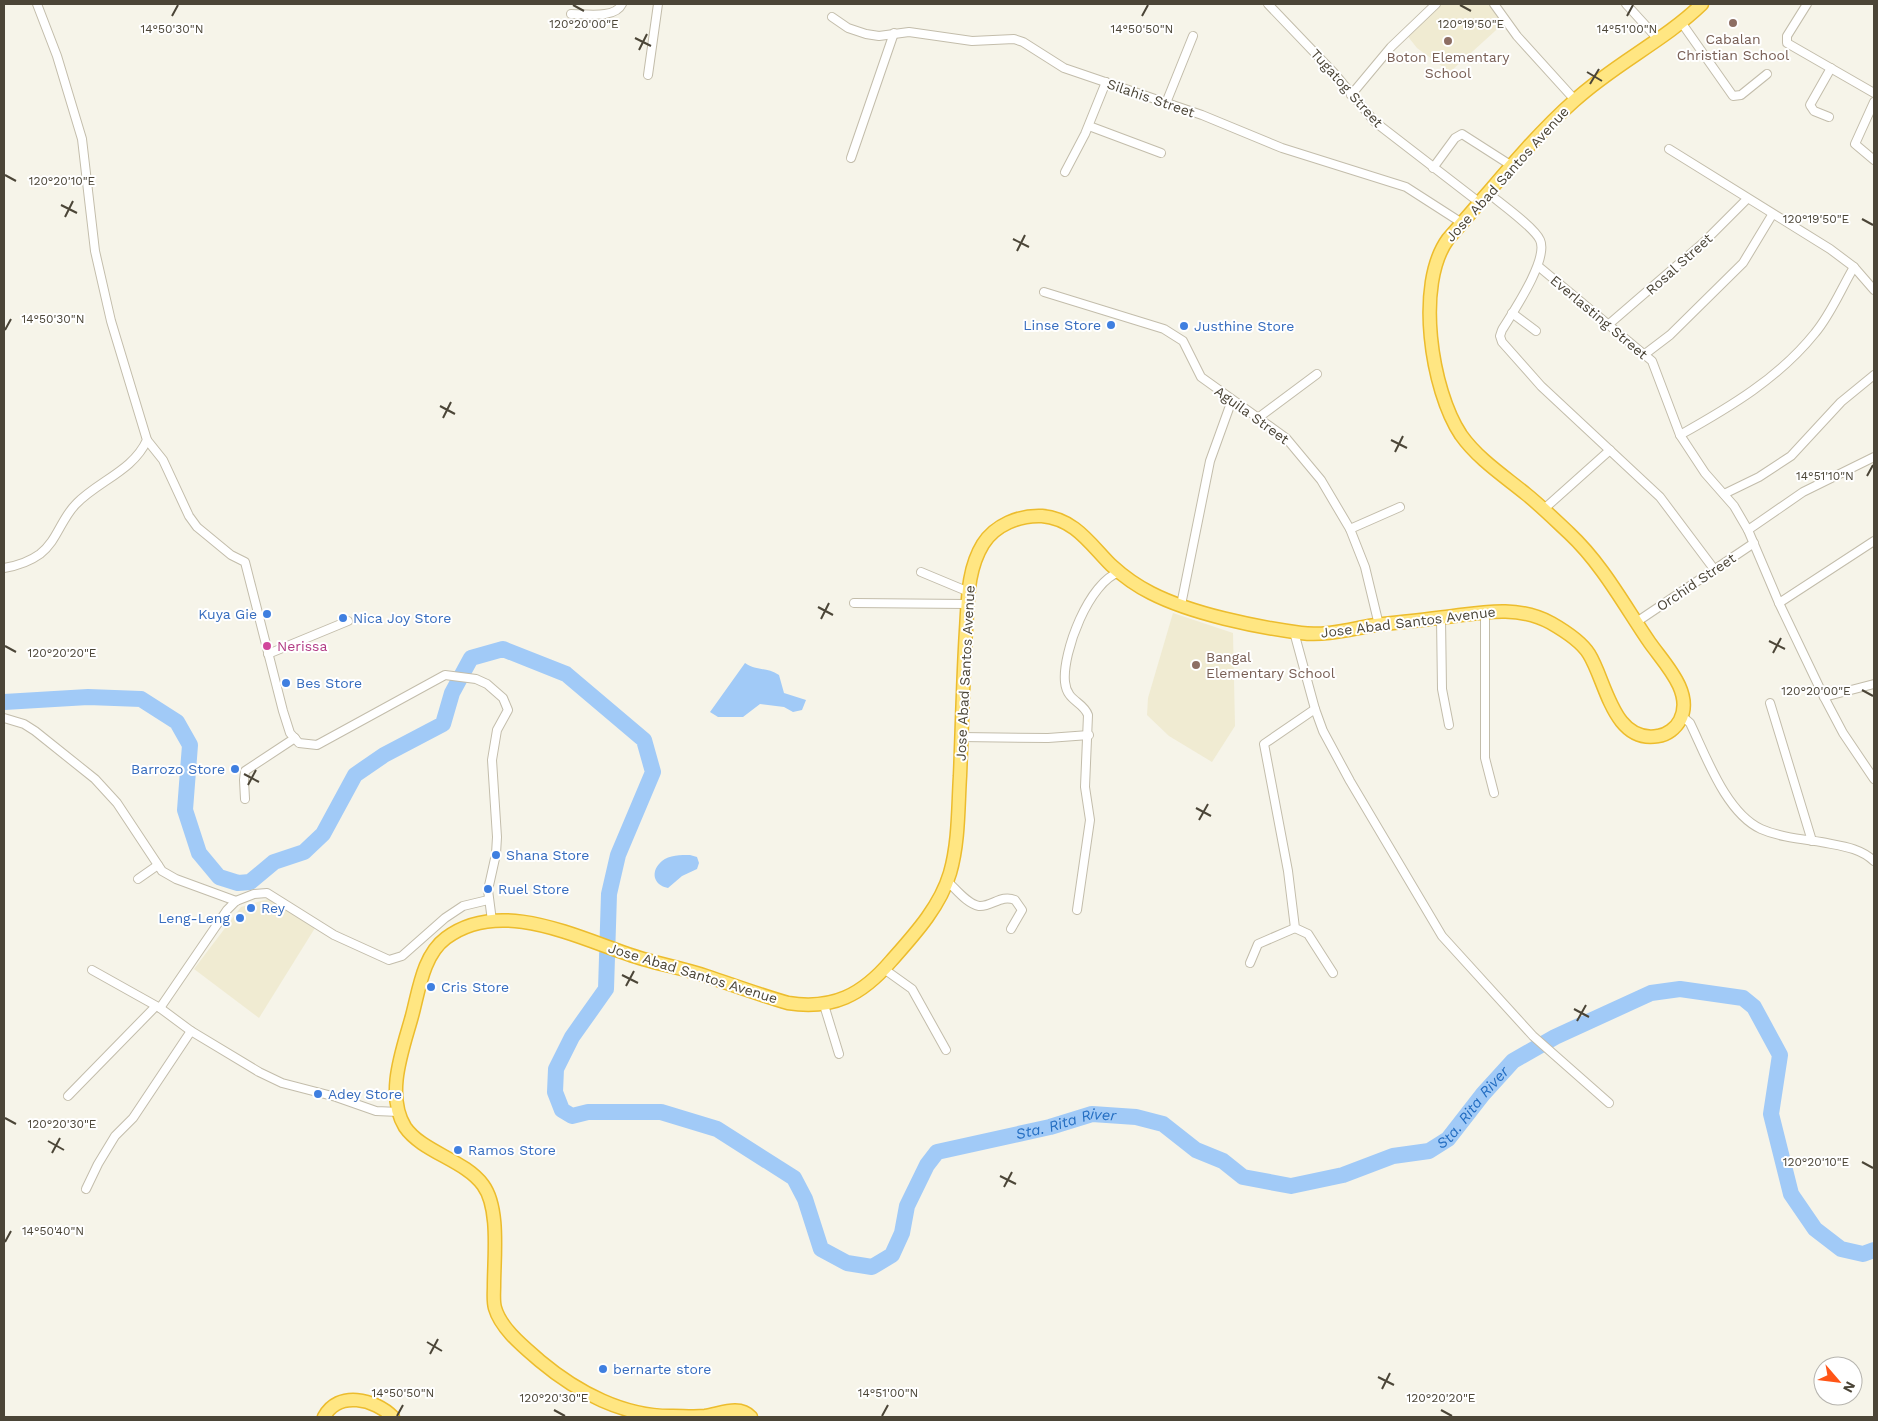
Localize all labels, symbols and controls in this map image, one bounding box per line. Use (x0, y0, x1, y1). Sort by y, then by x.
text: 120°20'00"E (549, 17, 619, 31)
text: 120°19'50"E (1438, 17, 1505, 31)
marker: Cabalan Christian School (1727, 17, 1739, 29)
text: 14°50'30"N (141, 22, 203, 36)
text: 14°50'50"N (1111, 22, 1173, 36)
text: 14°51'00"N (1597, 22, 1657, 36)
place label: Cabalan Christian School (1677, 31, 1790, 63)
marker: Boton Elementary School (1442, 35, 1454, 47)
street label: Tugatog Street (1308, 46, 1386, 131)
place label: Boton Elementary School (1386, 49, 1510, 81)
street label: Silahis Street (1105, 76, 1197, 121)
street label: Jose Abad Santos Avenue (1442, 103, 1572, 245)
text: 120°20'10"E (29, 174, 96, 188)
text: 120°19'50"E (1783, 212, 1850, 226)
street label: Rosal Street (1643, 230, 1715, 298)
street label: Everlasting Street (1547, 272, 1651, 362)
text: 14°50'30"N (22, 312, 84, 326)
place label: Linse Store (1023, 317, 1101, 333)
place label: Justhine Store (1194, 318, 1294, 334)
marker: Linse Store (1105, 319, 1117, 331)
marker: Justhine Store (1178, 320, 1190, 332)
street label: Aguila Street (1212, 383, 1292, 447)
text: 14°51'10"N (1796, 469, 1854, 483)
street label: Orchid Street (1653, 550, 1739, 614)
street label: Jose Abad Santos Avenue (952, 585, 978, 761)
street label: Jose Abad Santos Avenue (1320, 603, 1496, 641)
place label: Kuya Gie (198, 606, 257, 622)
marker: Kuya Gie (261, 608, 273, 620)
place label: Nica Joy Store (353, 610, 451, 626)
marker: Nica Joy Store (337, 612, 349, 624)
place label: Nerissa (277, 638, 327, 654)
marker: Nerissa (261, 640, 273, 652)
text: 120°20'20"E (28, 646, 97, 660)
place label: Bangal Elementary School (1206, 649, 1336, 681)
marker: Bangal Elementary School (1190, 659, 1202, 671)
place label: Bes Store (296, 675, 362, 691)
marker: Bes Store (280, 677, 292, 689)
text: 120°20'00"E (1781, 684, 1851, 698)
place label: Barrozo Store (131, 761, 225, 777)
marker: Barrozo Store (229, 763, 241, 775)
place label: Shana Store (506, 847, 589, 863)
marker: Shana Store (490, 849, 502, 861)
place label: Ruel Store (498, 881, 569, 897)
marker: Ruel Store (482, 883, 494, 895)
place label: Rey (261, 900, 286, 916)
marker: Rey (245, 902, 257, 914)
place label: Leng-Leng (158, 910, 231, 926)
marker: Leng-Leng (234, 912, 246, 924)
street label: Jose Abad Santos Avenue (606, 940, 780, 1006)
place label: Cris Store (441, 979, 509, 995)
marker: Cris Store (425, 981, 437, 993)
water label: Sta. Rita River (1433, 1062, 1513, 1153)
place label: Adey Store (328, 1086, 402, 1102)
marker: Adey Store (312, 1088, 324, 1100)
water label: Sta. Rita River (1014, 1105, 1118, 1143)
text: 120°20'30"E (28, 1117, 97, 1131)
place label: Ramos Store (468, 1142, 556, 1158)
marker: Ramos Store (452, 1144, 464, 1156)
text: 120°20'10"E (1783, 1155, 1850, 1169)
text: 14°50'40"N (22, 1224, 84, 1238)
north arrow (1813, 1356, 1863, 1406)
place label: bernarte store (613, 1361, 711, 1377)
marker: bernarte store (597, 1363, 609, 1375)
text: N (1840, 1379, 1859, 1395)
text: 14°50'50"N (372, 1386, 434, 1400)
text: 14°51'00"N (858, 1386, 918, 1400)
text: 120°20'30"E (520, 1391, 589, 1405)
text: 120°20'20"E (1407, 1391, 1476, 1405)

